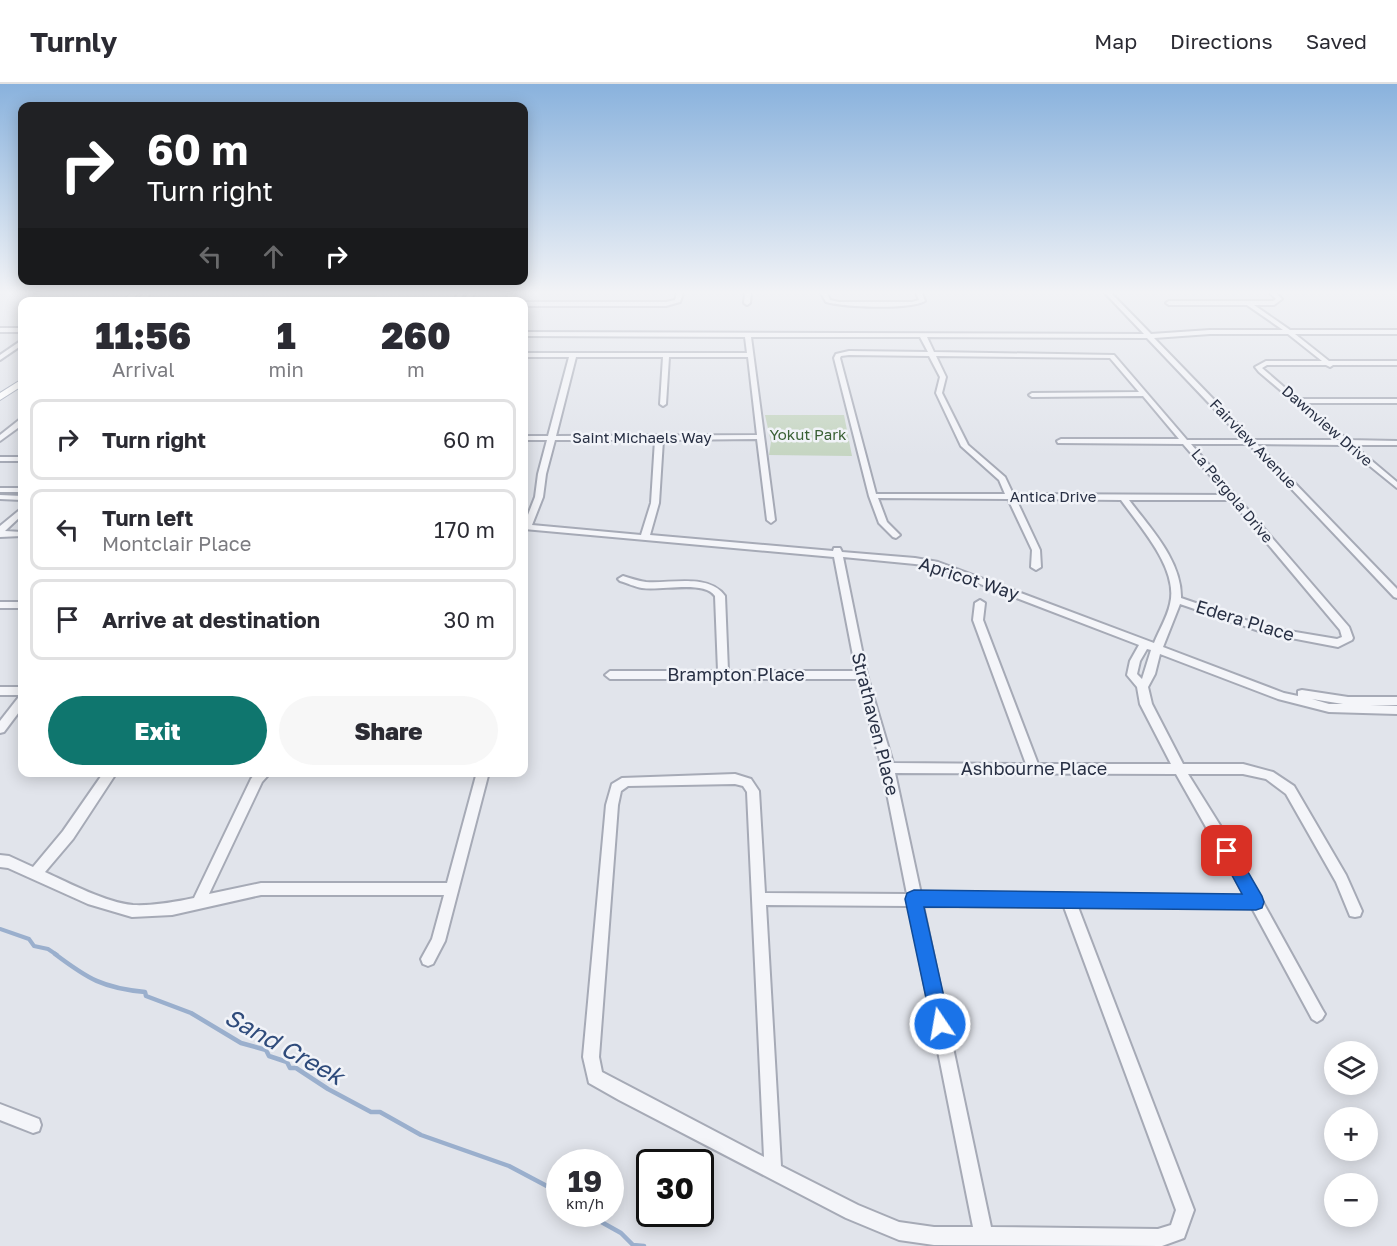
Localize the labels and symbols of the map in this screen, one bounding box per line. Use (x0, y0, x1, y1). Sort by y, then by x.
street label: Dawnview Drive (1279, 381, 1377, 470)
street label: Fairview Avenue (1207, 395, 1301, 492)
park label: Yokut Park (769, 425, 847, 443)
street label: Saint Michaels Way (572, 428, 712, 446)
street label: La Pergola Drive (1188, 445, 1278, 546)
street label: Antica Drive (1010, 487, 1097, 505)
street label: Apricot Way (917, 552, 1022, 605)
street label: Edera Place (1193, 595, 1297, 645)
street label: Strathaven Place (848, 650, 904, 798)
street label: Brampton Place (667, 663, 805, 685)
street label: Ashbourne Place (961, 757, 1107, 779)
pin (1201, 825, 1252, 876)
position arrow (908, 992, 972, 1056)
water label: Sand Creek (220, 1001, 351, 1091)
speed limit sign: 30 (636, 1149, 714, 1227)

